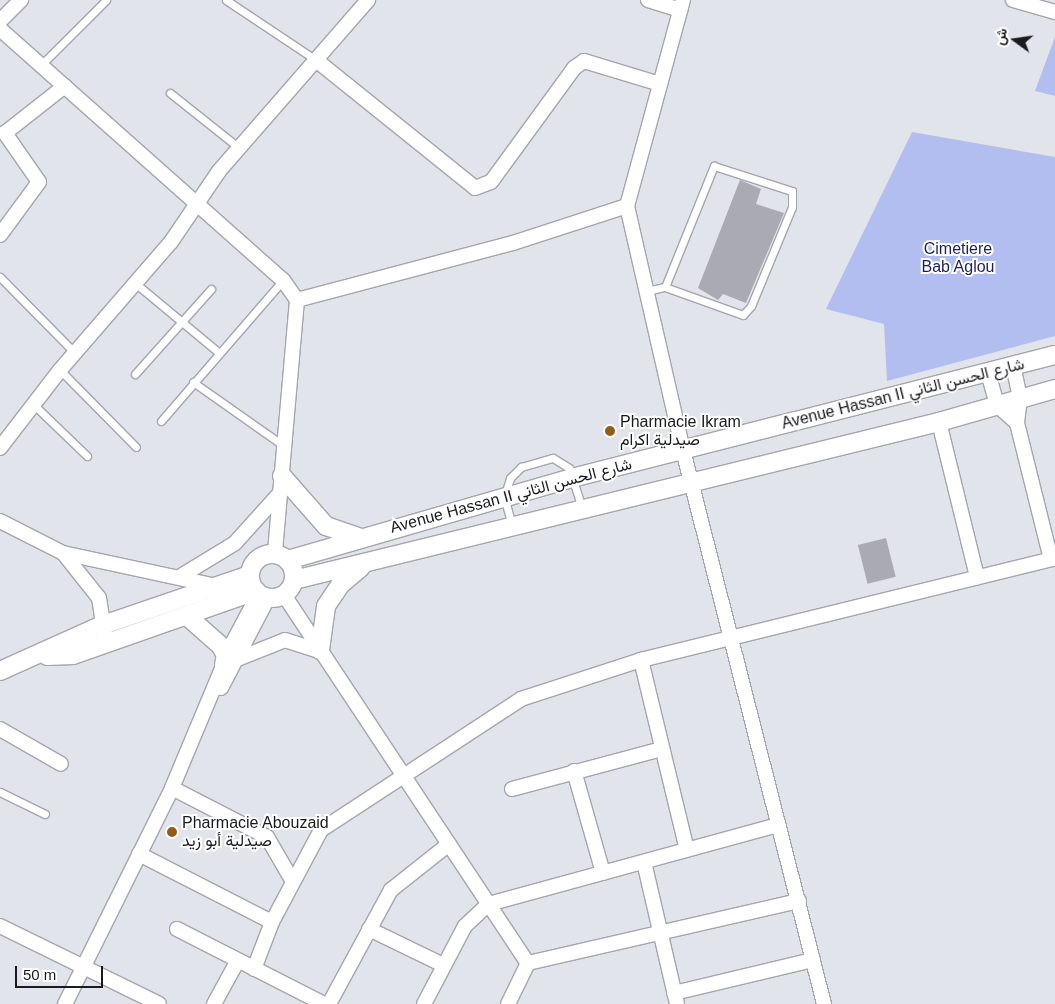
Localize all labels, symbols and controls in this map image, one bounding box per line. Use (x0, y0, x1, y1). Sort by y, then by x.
north arrow (990, 15, 1040, 65)
text: ش (991, 26, 1010, 46)
park label: Cimetiere Bab Aglou (921, 239, 995, 277)
street label: Avenue Hassan II شارع الحسن الثاني (780, 355, 1026, 433)
place label: Pharmacie Ikram صيدلية اكرام (620, 412, 741, 450)
marker: Pharmacie Ikram صيدلية اكرام (604, 425, 616, 437)
street label: Avenue Hassan II شارع الحسن الثاني (388, 454, 634, 538)
place label: Pharmacie Abouzaid صيدلية أبو زيد (182, 813, 330, 851)
marker: Pharmacie Abouzaid صيدلية أبو زيد (166, 826, 178, 838)
scale bar (18, 956, 105, 988)
text: 50 m (23, 966, 56, 983)

